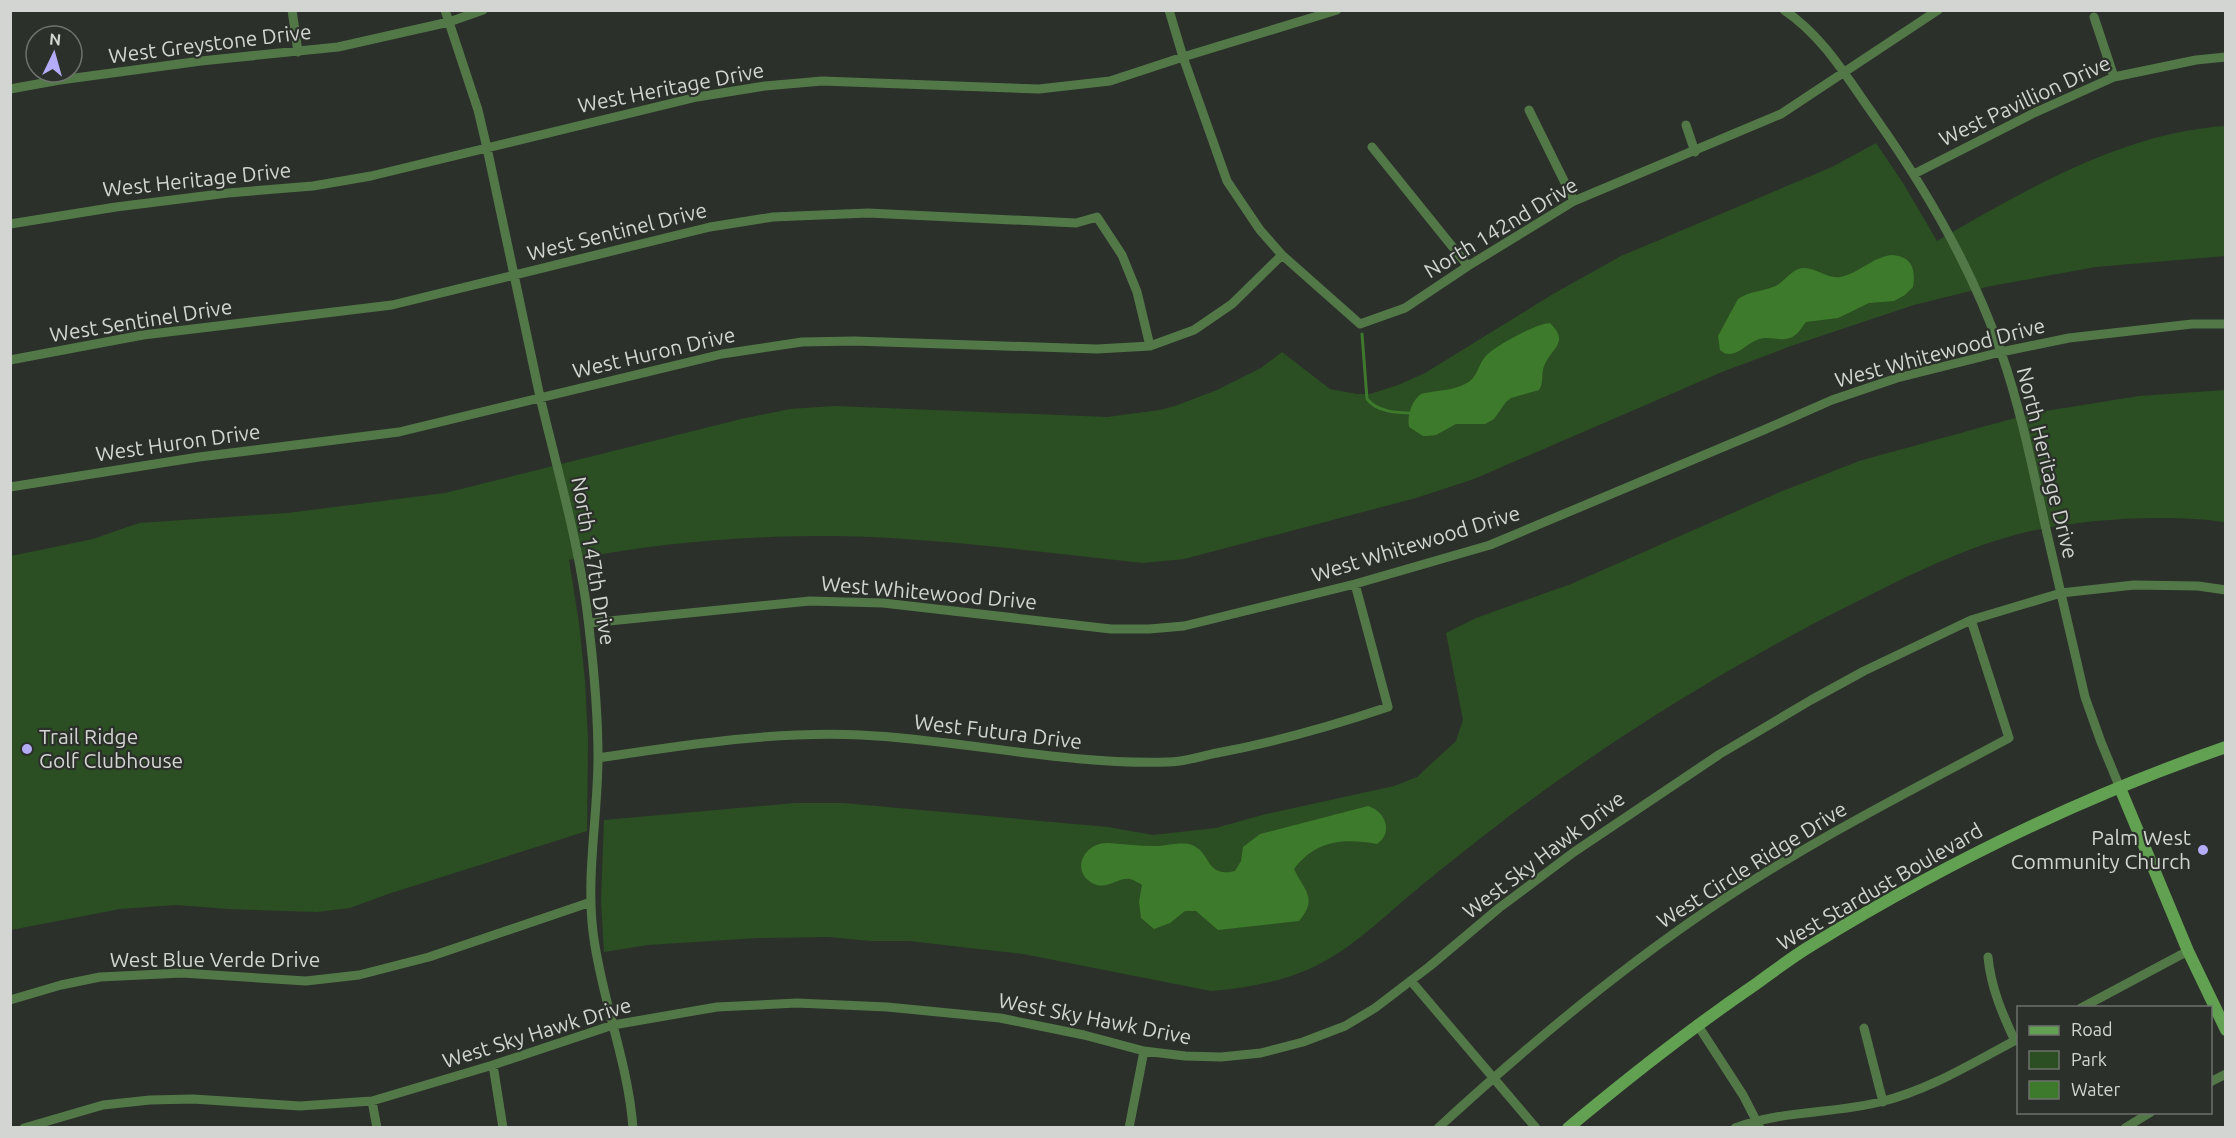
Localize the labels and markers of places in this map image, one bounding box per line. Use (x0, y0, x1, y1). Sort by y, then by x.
place label: Trail Ridge Golf Clubhouse (39, 724, 183, 772)
marker: Trail Ridge Golf Clubhouse (20, 742, 34, 756)
place label: Palm West Community Church (2011, 825, 2191, 873)
marker: Palm West Community Church (2196, 843, 2210, 857)

